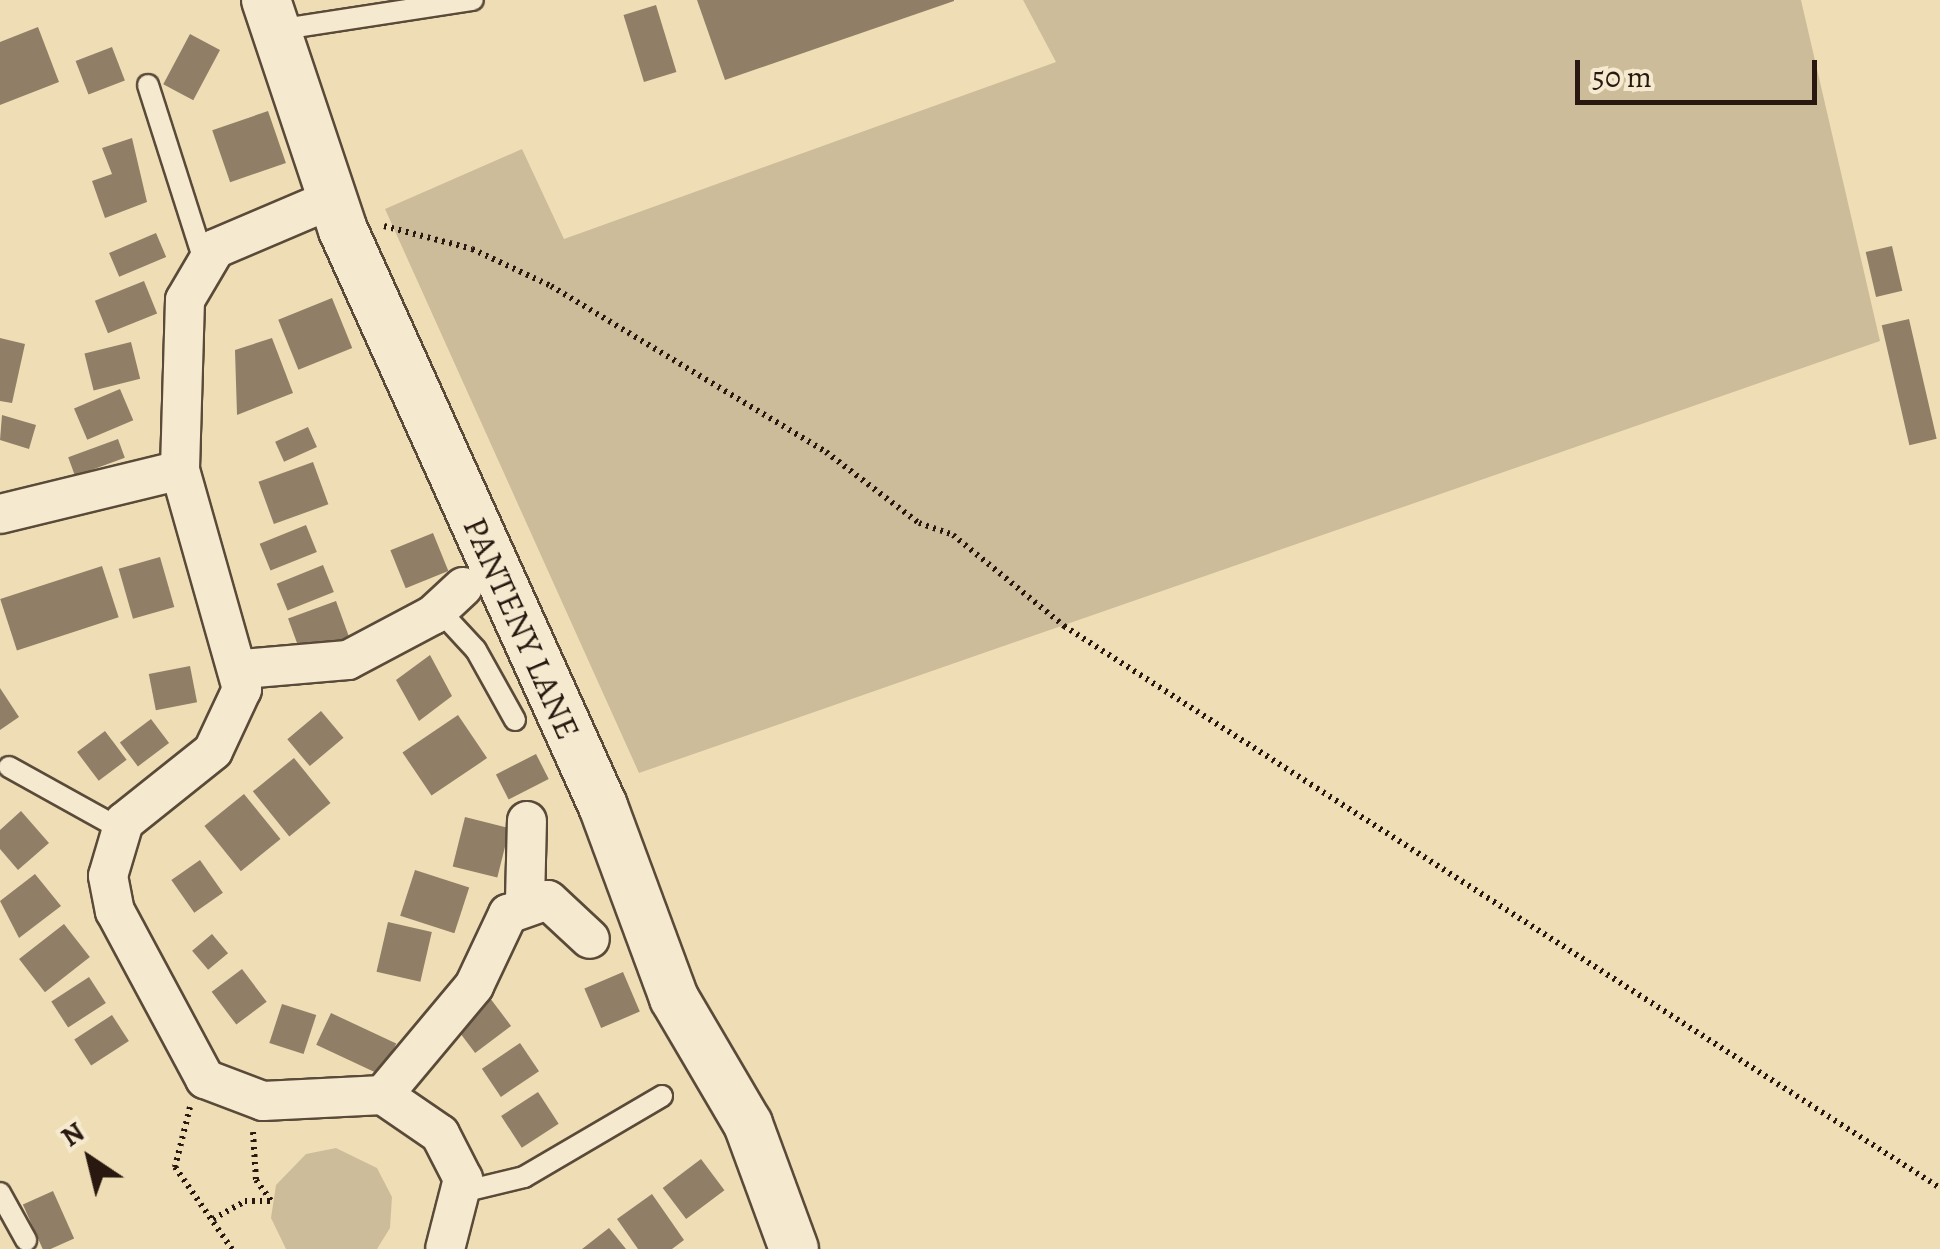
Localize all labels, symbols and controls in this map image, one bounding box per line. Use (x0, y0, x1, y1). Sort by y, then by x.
scale bar (1580, 40, 1822, 102)
text: 50 m (1592, 57, 1652, 97)
street label: PANTENY LANE (454, 510, 590, 746)
north arrow (40, 1109, 140, 1209)
text: N (54, 1113, 92, 1156)

